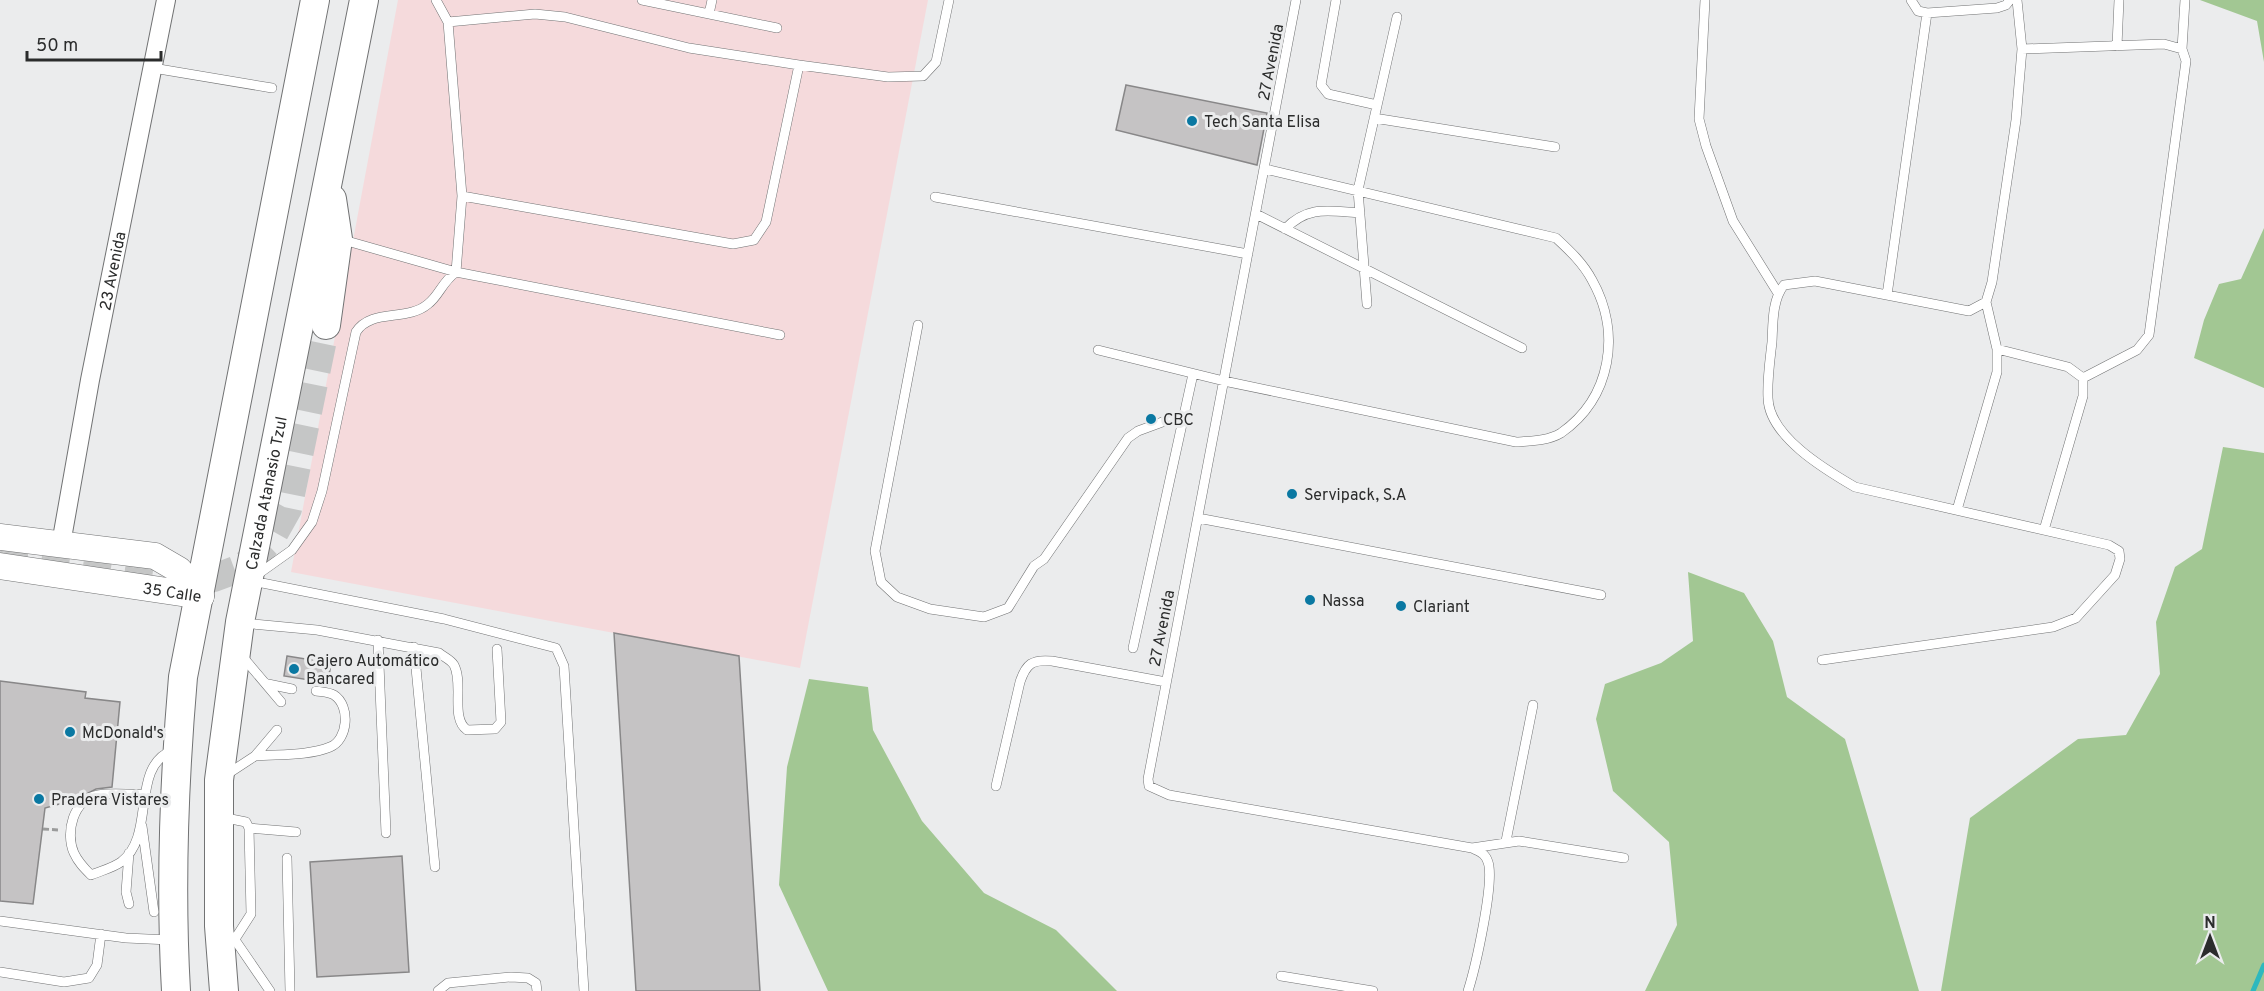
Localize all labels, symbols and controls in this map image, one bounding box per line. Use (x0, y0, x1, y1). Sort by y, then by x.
street label: 27 Avenida (1255, 22, 1289, 103)
scale bar (27, 24, 160, 62)
text: 50 m (36, 35, 78, 58)
place label: Tech Santa Elisa (1204, 113, 1320, 133)
marker: Tech Santa Elisa (1185, 114, 1199, 128)
street label: 23 Avenida (96, 230, 131, 312)
place label: CBC (1163, 411, 1194, 431)
marker: CBC (1144, 412, 1158, 426)
street label: Calzada Atanasio Tzul (243, 415, 293, 572)
place label: Servipack, S.A (1304, 486, 1407, 506)
marker: Servipack, S.A (1285, 487, 1299, 501)
street label: 35 Calle (141, 579, 203, 608)
street label: 27 Avenida (1146, 588, 1180, 669)
place label: Nassa (1322, 592, 1365, 612)
marker: Nassa (1303, 593, 1317, 607)
place label: Clariant (1413, 598, 1470, 618)
marker: Clariant (1394, 599, 1408, 613)
place label: Cajero Automático Bancared (306, 652, 439, 690)
marker: Cajero Automático Bancared (287, 662, 301, 676)
place label: McDonald's (82, 724, 164, 744)
marker: McDonald's (63, 725, 77, 739)
place label: Pradera Vistares (51, 791, 169, 811)
marker: Pradera Vistares (32, 792, 46, 806)
north arrow (2180, 907, 2240, 967)
text: N (2204, 914, 2216, 934)

